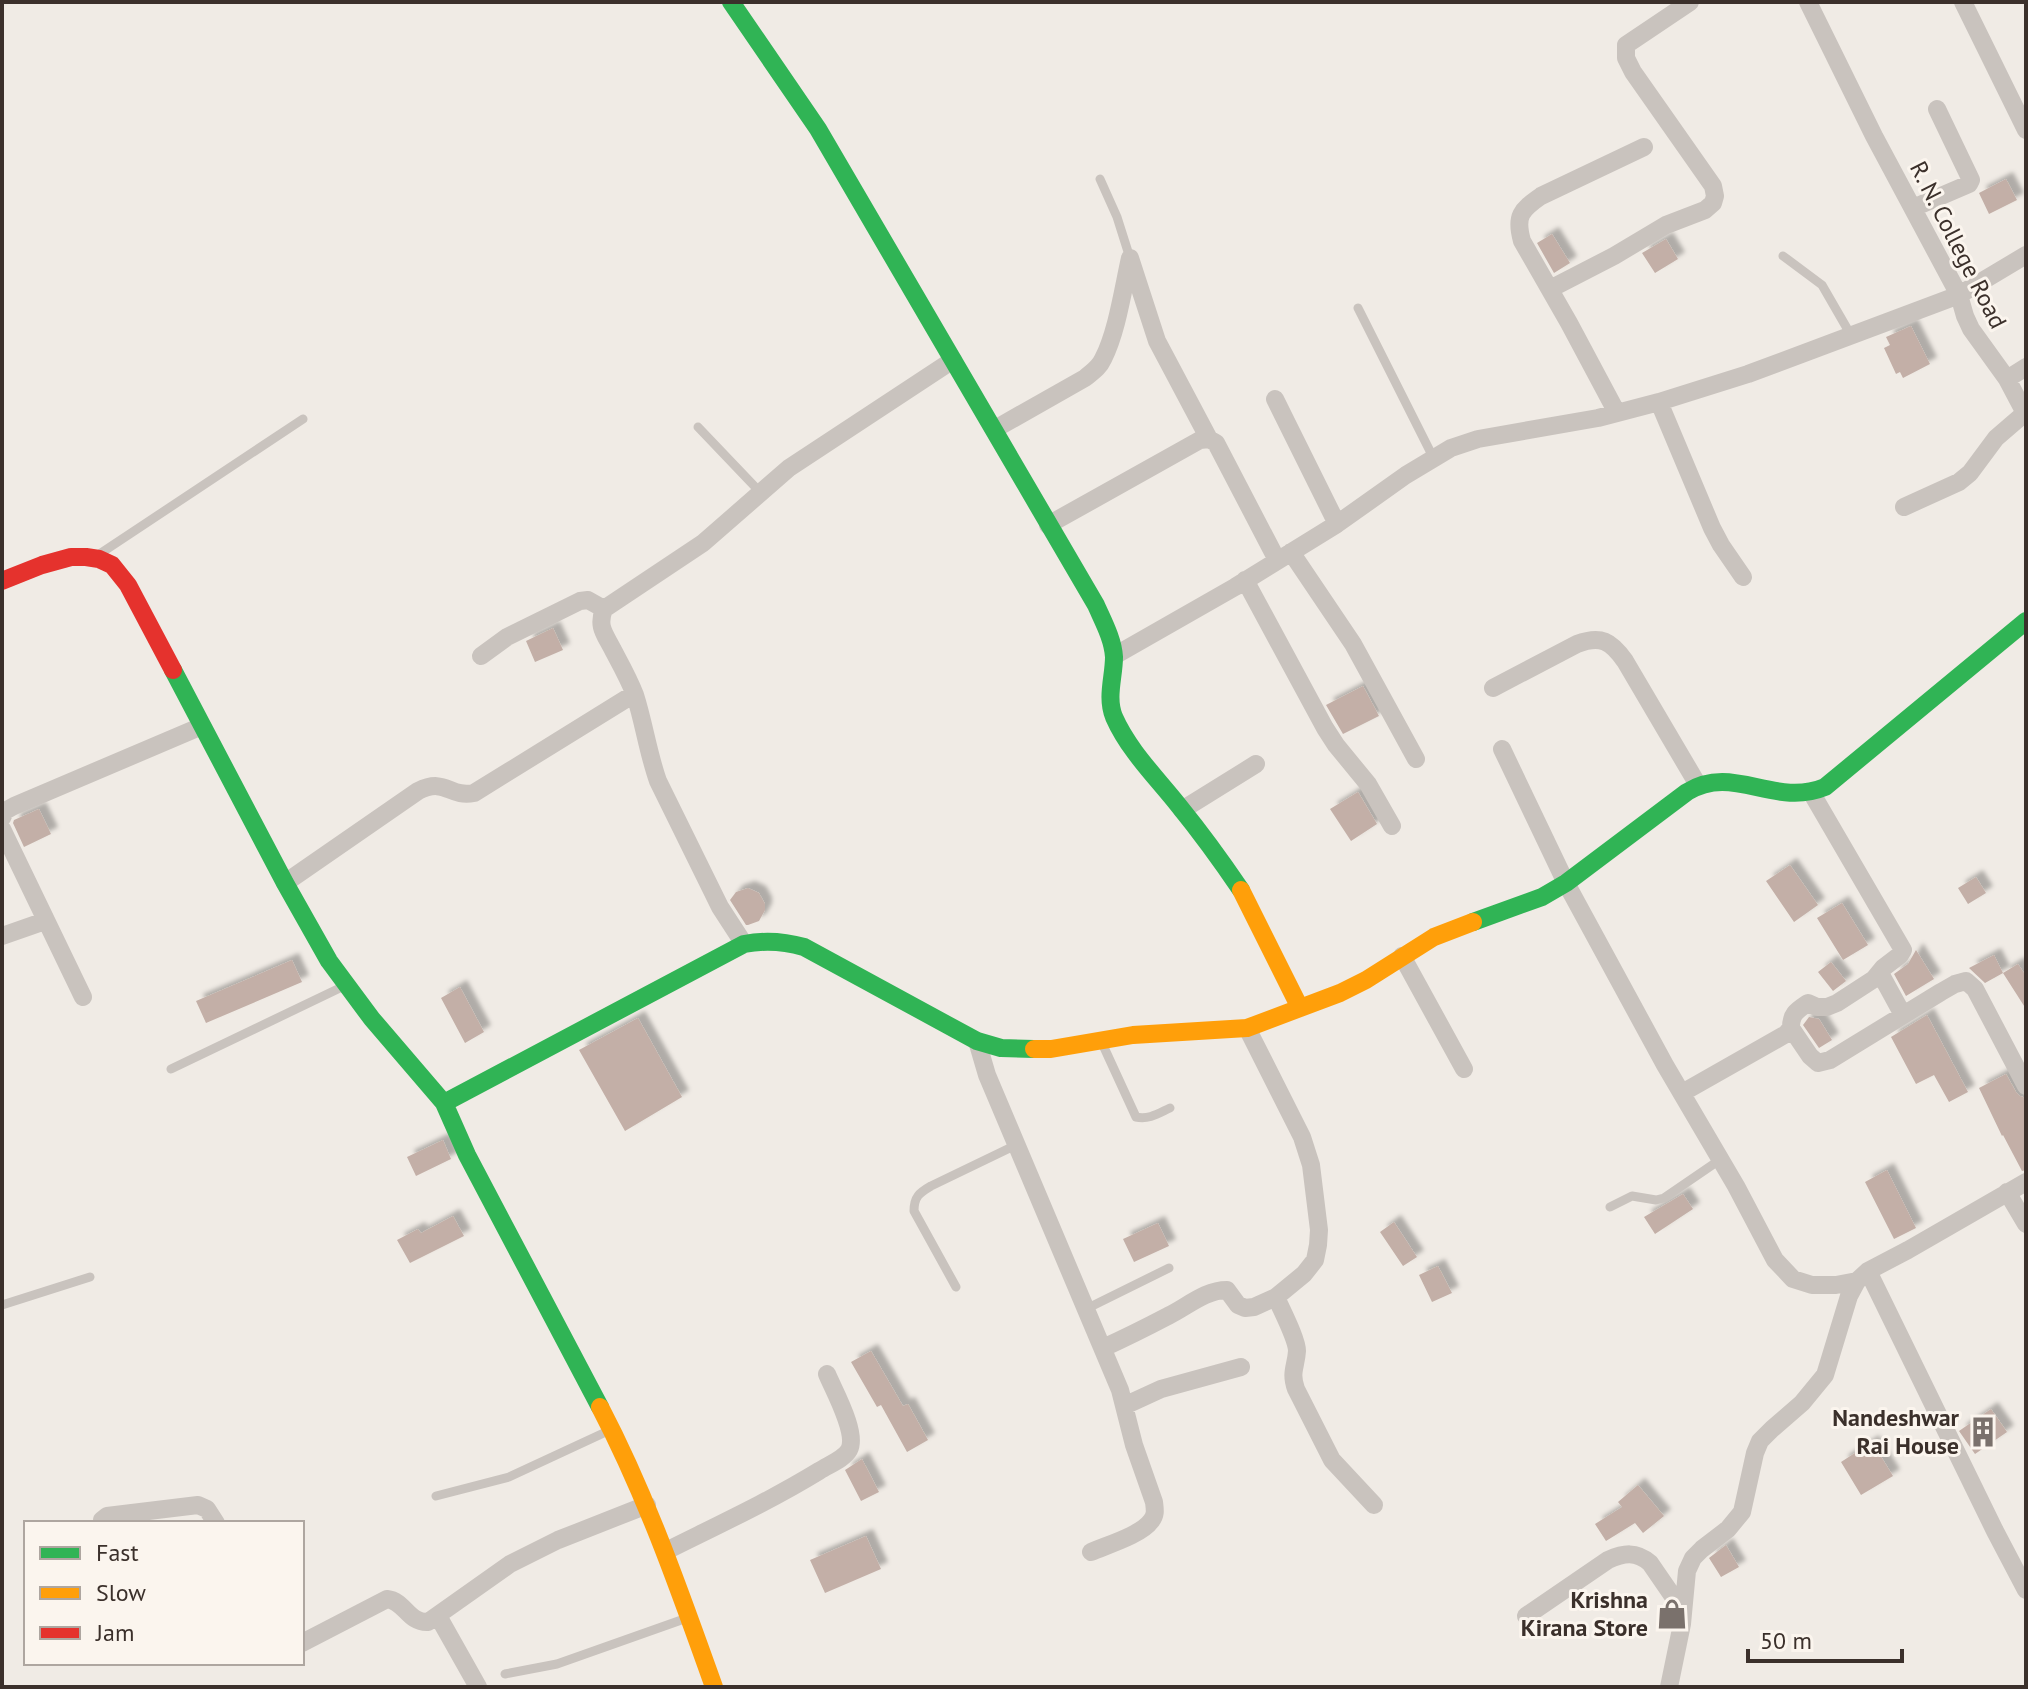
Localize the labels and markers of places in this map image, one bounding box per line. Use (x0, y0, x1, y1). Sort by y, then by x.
place label: Nandeshwar Rai House (1832, 1402, 1960, 1461)
building icon: Nandeshwar Rai House (1966, 1415, 2000, 1449)
place label: Krishna Kirana Store (1521, 1584, 1648, 1643)
shop icon: Krishna Kirana Store (1655, 1597, 1689, 1631)

